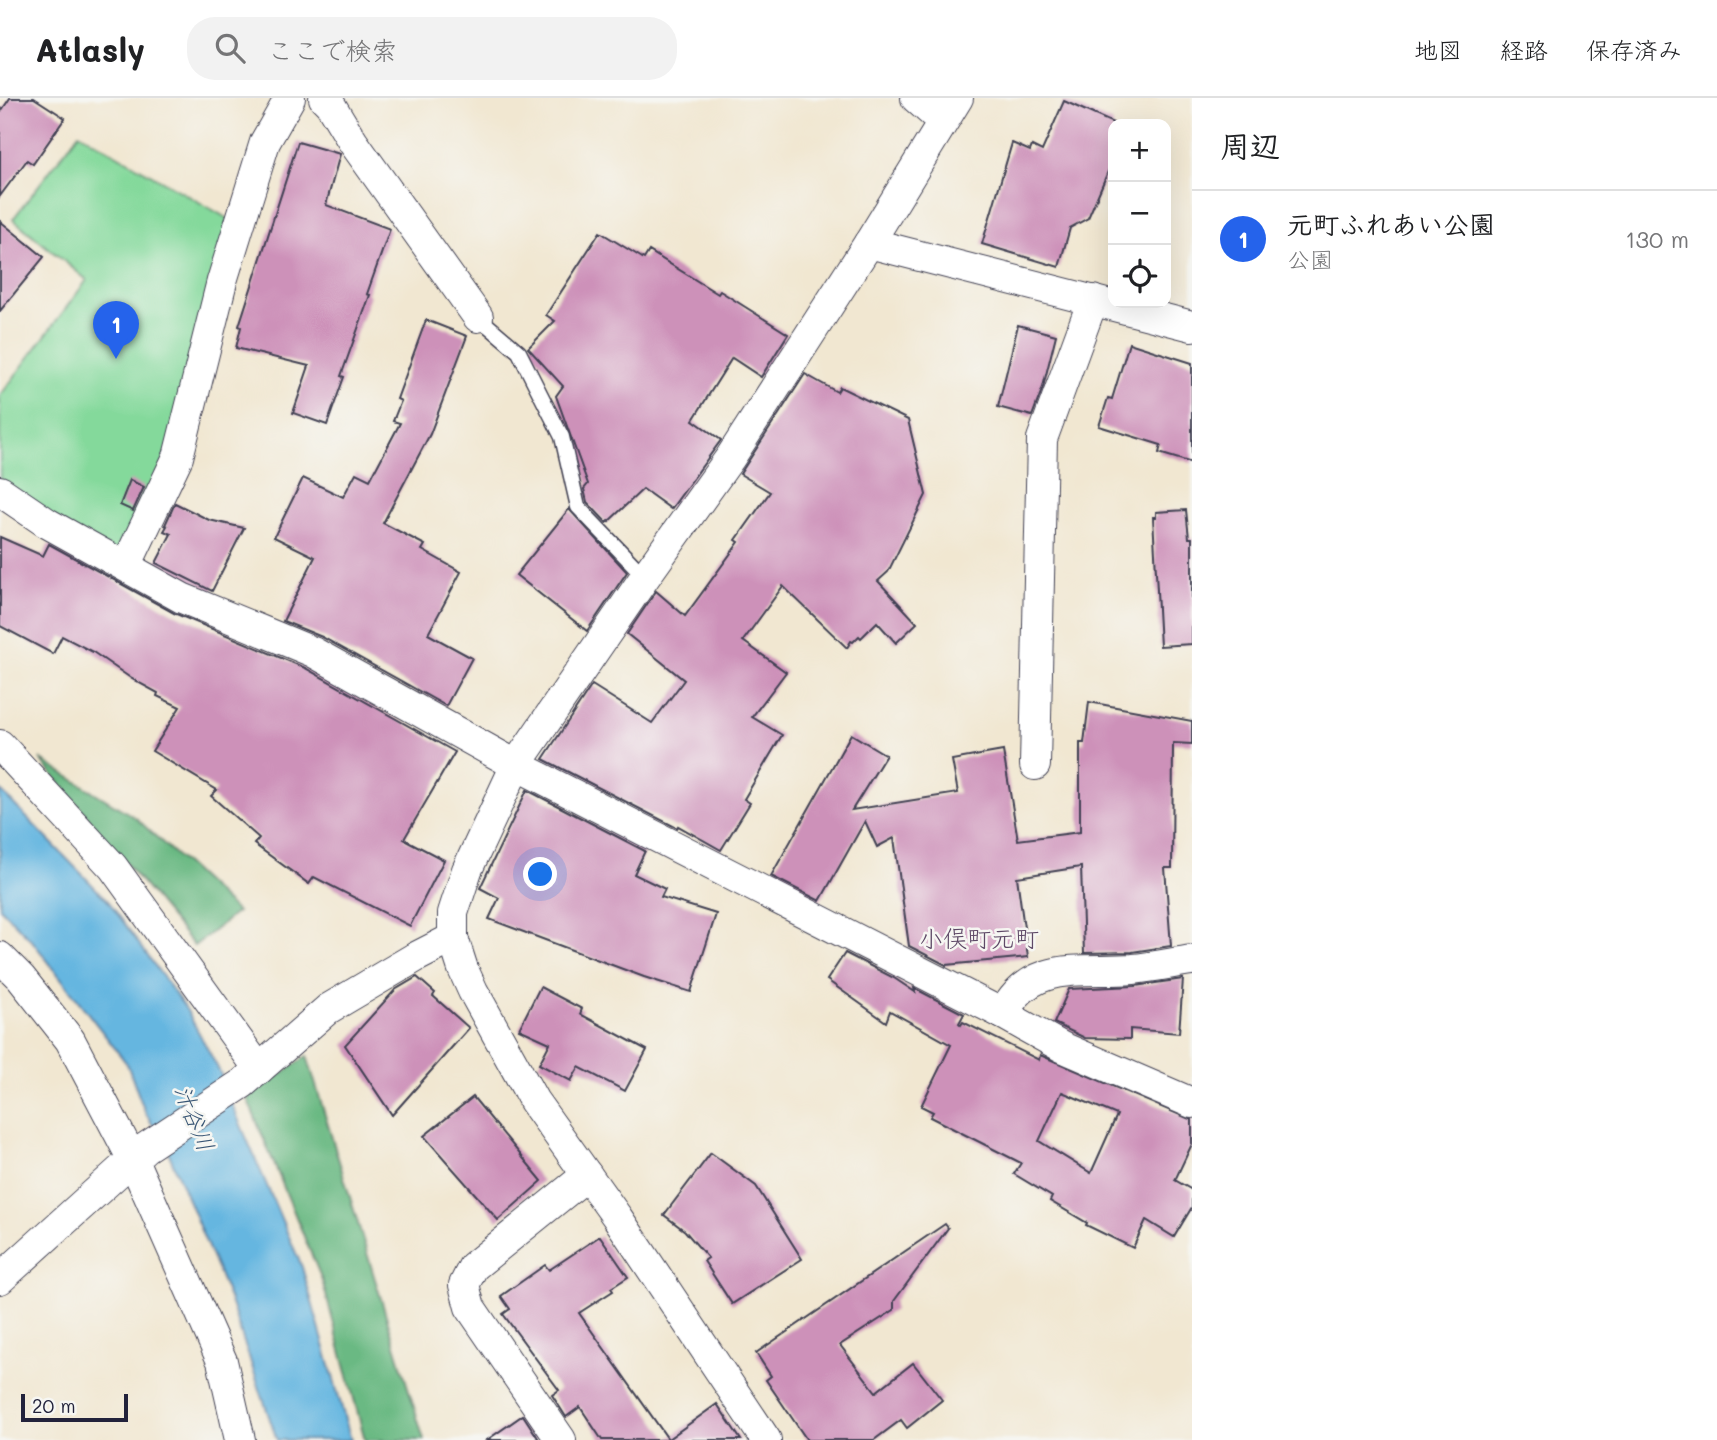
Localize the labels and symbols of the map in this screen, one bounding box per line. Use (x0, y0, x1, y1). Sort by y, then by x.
pin: 1 (93, 301, 139, 359)
your location (523, 857, 557, 891)
district label: 小俣町元町 (919, 922, 1039, 953)
water label: 汁谷川 (168, 1080, 222, 1155)
scale bar (21, 1391, 128, 1423)

